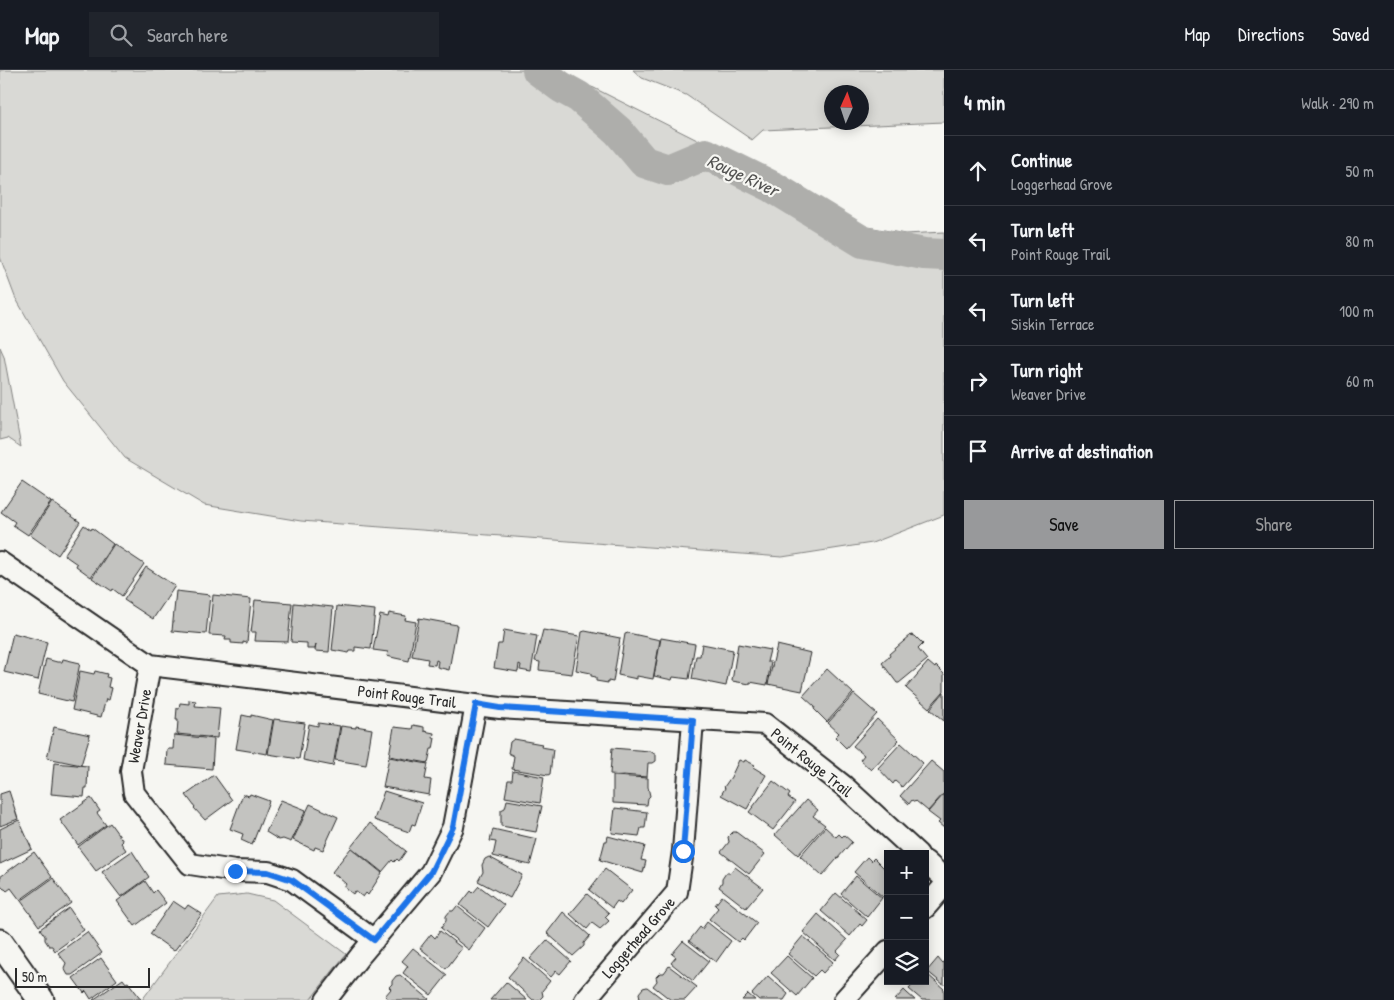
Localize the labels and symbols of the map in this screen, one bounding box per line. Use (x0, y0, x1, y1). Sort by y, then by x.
north arrow (824, 85, 869, 130)
water label: Rouge River (704, 148, 784, 203)
street label: Point Rouge Trail (356, 679, 458, 713)
street label: Weaver Drive (122, 686, 156, 765)
street label: Point Rouge Trail (767, 722, 858, 802)
route start (672, 840, 695, 863)
route end (224, 860, 247, 883)
street label: Loggerhead Grove (596, 891, 680, 983)
scale bar (15, 965, 150, 988)

